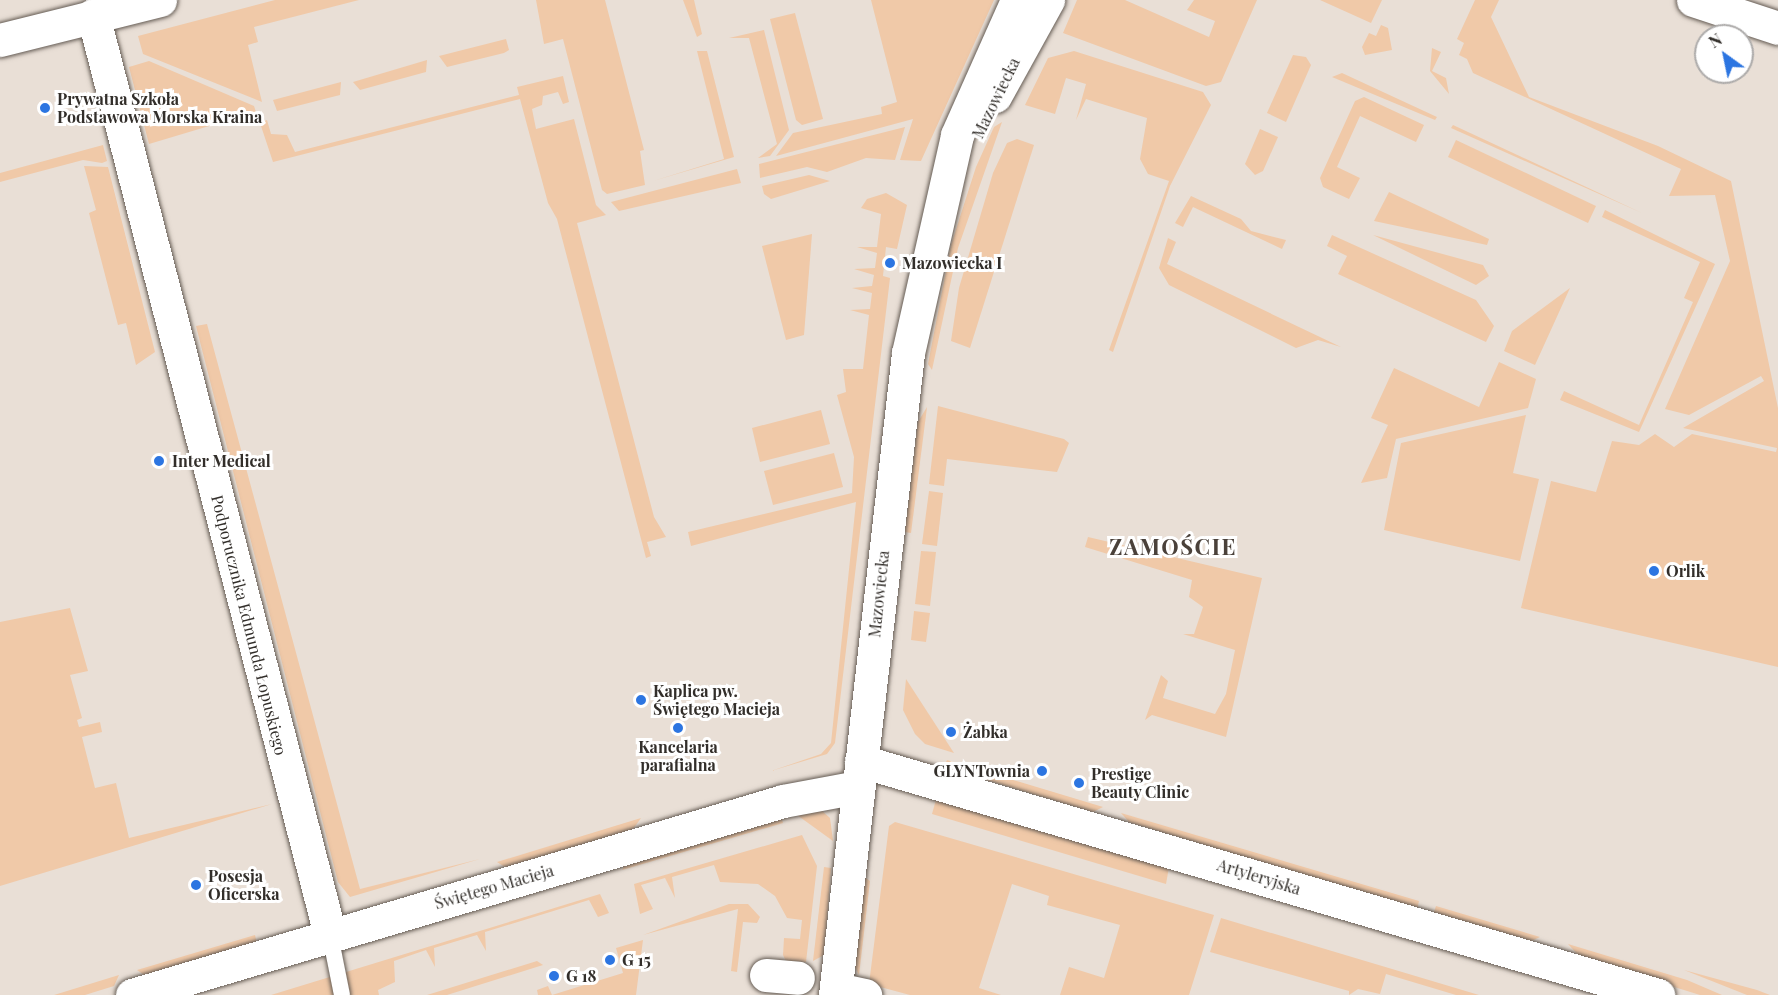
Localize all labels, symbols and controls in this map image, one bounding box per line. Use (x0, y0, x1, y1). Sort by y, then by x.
north arrow (1694, 24, 1754, 84)
text: N (1704, 28, 1726, 52)
street label: Mazowiecka (968, 54, 1024, 142)
place label: Prywatna Szkoła Podstawowa Morska Kraina (57, 89, 262, 127)
marker: Prywatna Szkoła Podstawowa Morska Kraina (38, 101, 52, 115)
place label: Mazowiecka I (902, 253, 1002, 273)
marker: Mazowiecka I (883, 256, 897, 270)
place label: Inter Medical (172, 451, 271, 471)
marker: Inter Medical (150, 452, 168, 470)
street label: Podporucznika Edmunda Łopuskiego (207, 493, 291, 757)
district label: ZAMOŚCIE (1109, 534, 1237, 560)
street label: Mazowiecka (865, 549, 893, 639)
place label: Orlik (1666, 561, 1705, 581)
marker: Orlik (1647, 564, 1661, 578)
place label: Kaplica pw. Świętego Macieja (653, 681, 780, 719)
marker: Kaplica pw. Świętego Macieja (634, 693, 648, 707)
marker: Kancelaria parafialna (671, 721, 685, 735)
place label: Żabka (963, 722, 1008, 742)
marker: Żabka (944, 725, 958, 739)
place label: Kancelaria parafialna (638, 737, 718, 775)
place label: GLYNTownia (934, 761, 1030, 781)
marker: GLYNTownia (1035, 764, 1049, 778)
place label: Prestige Beauty Clinic (1091, 764, 1190, 802)
marker: Prestige Beauty Clinic (1072, 776, 1086, 790)
street label: Artyleryjska (1215, 855, 1303, 899)
street label: Świętego Macieja (432, 861, 556, 913)
place label: Posesja Oficerska (208, 866, 279, 904)
marker: Posesja Oficerska (189, 878, 203, 892)
place label: G 15 (622, 950, 651, 970)
marker: G 15 (603, 953, 617, 967)
place label: G 18 (566, 966, 597, 986)
marker: G 18 (547, 969, 561, 983)

